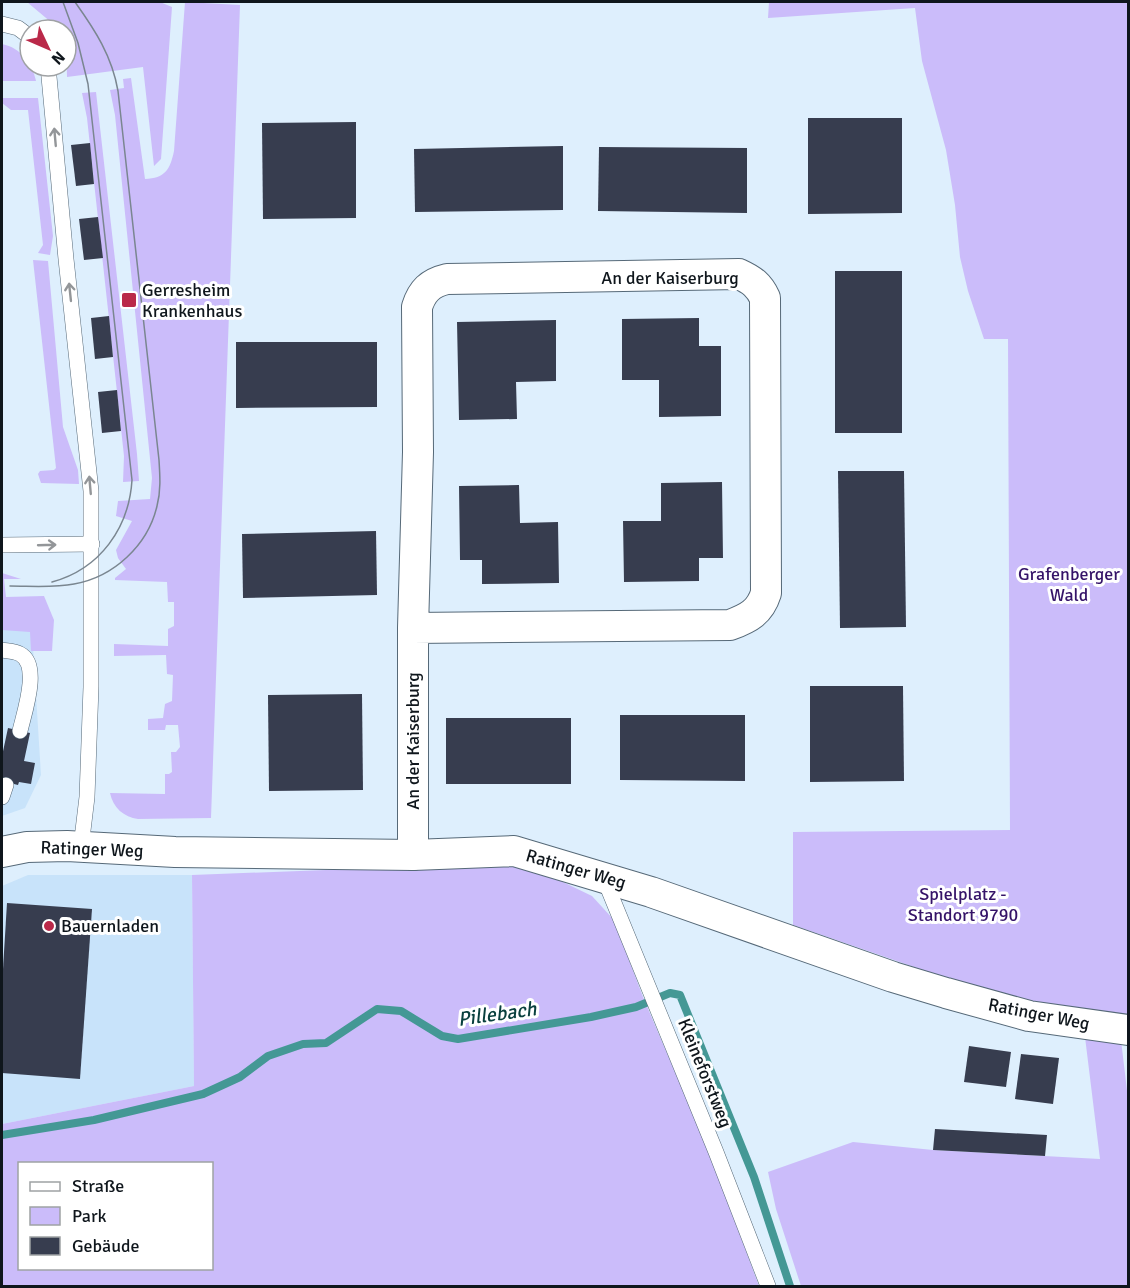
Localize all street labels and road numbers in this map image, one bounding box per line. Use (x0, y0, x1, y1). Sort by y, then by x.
street label: An der Kaiserburg (601, 267, 739, 289)
street label: An der Kaiserburg (402, 672, 424, 810)
street label: Ratinger Weg (40, 836, 144, 862)
street label: Ratinger Weg (523, 844, 629, 894)
street label: Ratinger Weg (986, 993, 1092, 1035)
street label: Kleineforstweg (673, 1015, 737, 1131)

